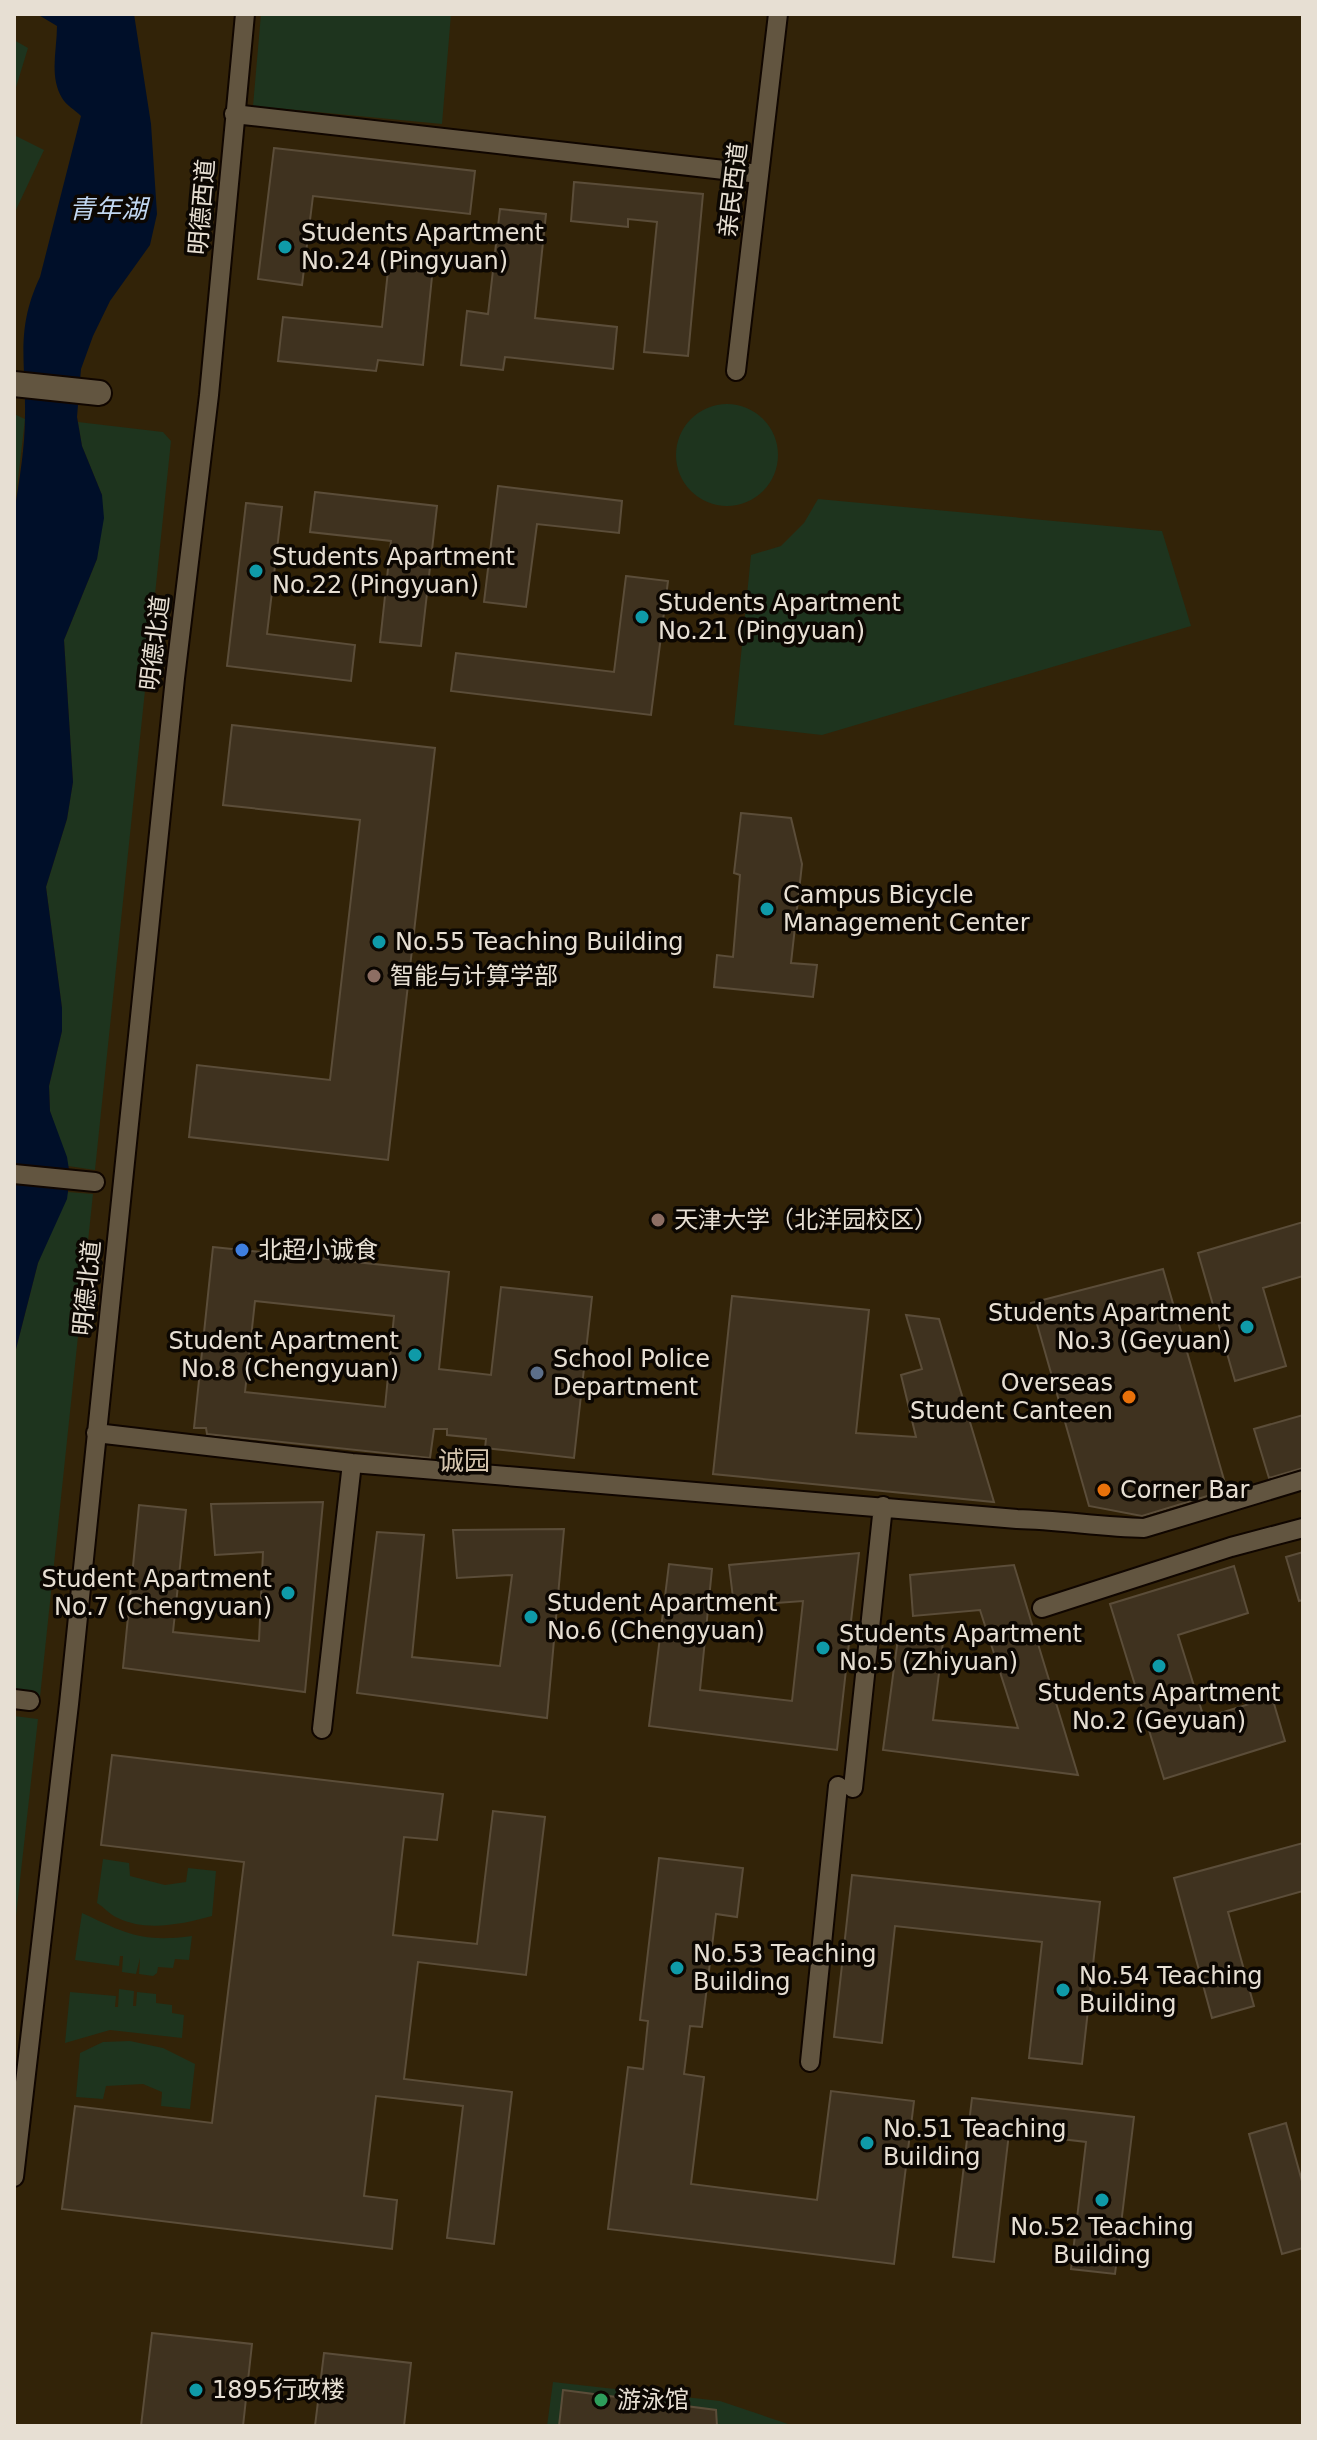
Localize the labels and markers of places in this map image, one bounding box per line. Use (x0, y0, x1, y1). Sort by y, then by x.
place label: Students Apartment No.24 (Pingyuan) (301, 219, 544, 275)
marker: Students Apartment No.24 (Pingyuan) (276, 238, 294, 256)
place label: Students Apartment No.22 (Pingyuan) (272, 543, 515, 599)
marker: Students Apartment No.22 (Pingyuan) (247, 562, 265, 580)
place label: Students Apartment No.21 (Pingyuan) (658, 589, 901, 645)
marker: Students Apartment No.21 (Pingyuan) (633, 608, 651, 626)
place label: Campus Bicycle Management Center (783, 881, 1030, 937)
marker: Campus Bicycle Management Center (758, 900, 776, 918)
place label: No.55 Teaching Building (395, 928, 684, 956)
marker: No.55 Teaching Building (370, 933, 388, 951)
place label: 智能与计算学部 (390, 962, 558, 990)
marker: 智能与计算学部 (365, 967, 383, 985)
place label: 天津大学（北洋园校区） (674, 1206, 938, 1234)
marker: 天津大学（北洋园校区） (649, 1211, 667, 1229)
place label: 北超小诚食 (258, 1236, 378, 1264)
marker: 北超小诚食 (233, 1241, 251, 1259)
place label: Students Apartment No.3 (Geyuan) (988, 1299, 1231, 1355)
marker: Students Apartment No.3 (Geyuan) (1238, 1318, 1256, 1336)
place label: Student Apartment No.8 (Chengyuan) (168, 1327, 399, 1383)
place label: School Police Department (553, 1345, 710, 1401)
marker: Student Apartment No.8 (Chengyuan) (406, 1346, 424, 1364)
marker: School Police Department (528, 1364, 546, 1382)
place label: Overseas Student Canteen (910, 1369, 1113, 1425)
marker: Overseas Student Canteen (1120, 1388, 1138, 1406)
place label: Corner Bar (1120, 1476, 1250, 1504)
marker: Corner Bar (1095, 1481, 1113, 1499)
place label: Student Apartment No.7 (Chengyuan) (41, 1565, 272, 1621)
marker: Student Apartment No.7 (Chengyuan) (279, 1584, 297, 1602)
place label: Student Apartment No.6 (Chengyuan) (547, 1589, 778, 1645)
marker: Student Apartment No.6 (Chengyuan) (522, 1608, 540, 1626)
place label: Students Apartment No.5 (Zhiyuan) (839, 1620, 1082, 1676)
marker: Students Apartment No.5 (Zhiyuan) (814, 1639, 832, 1657)
marker: Students Apartment No.2 (Geyuan) (1150, 1657, 1168, 1675)
place label: Students Apartment No.2 (Geyuan) (1037, 1679, 1281, 1735)
place label: No.53 Teaching Building (693, 1940, 877, 1996)
marker: No.53 Teaching Building (668, 1959, 686, 1977)
place label: No.54 Teaching Building (1079, 1962, 1263, 2018)
marker: No.54 Teaching Building (1054, 1981, 1072, 1999)
place label: No.51 Teaching Building (883, 2115, 1067, 2171)
marker: No.51 Teaching Building (858, 2134, 876, 2152)
marker: No.52 Teaching Building (1093, 2191, 1111, 2209)
place label: No.52 Teaching Building (1010, 2213, 1194, 2269)
place label: 1895行政楼 (212, 2376, 345, 2404)
marker: 1895行政楼 (187, 2381, 205, 2399)
place label: 游泳馆 (617, 2386, 689, 2414)
marker: 游泳馆 (592, 2391, 610, 2409)

